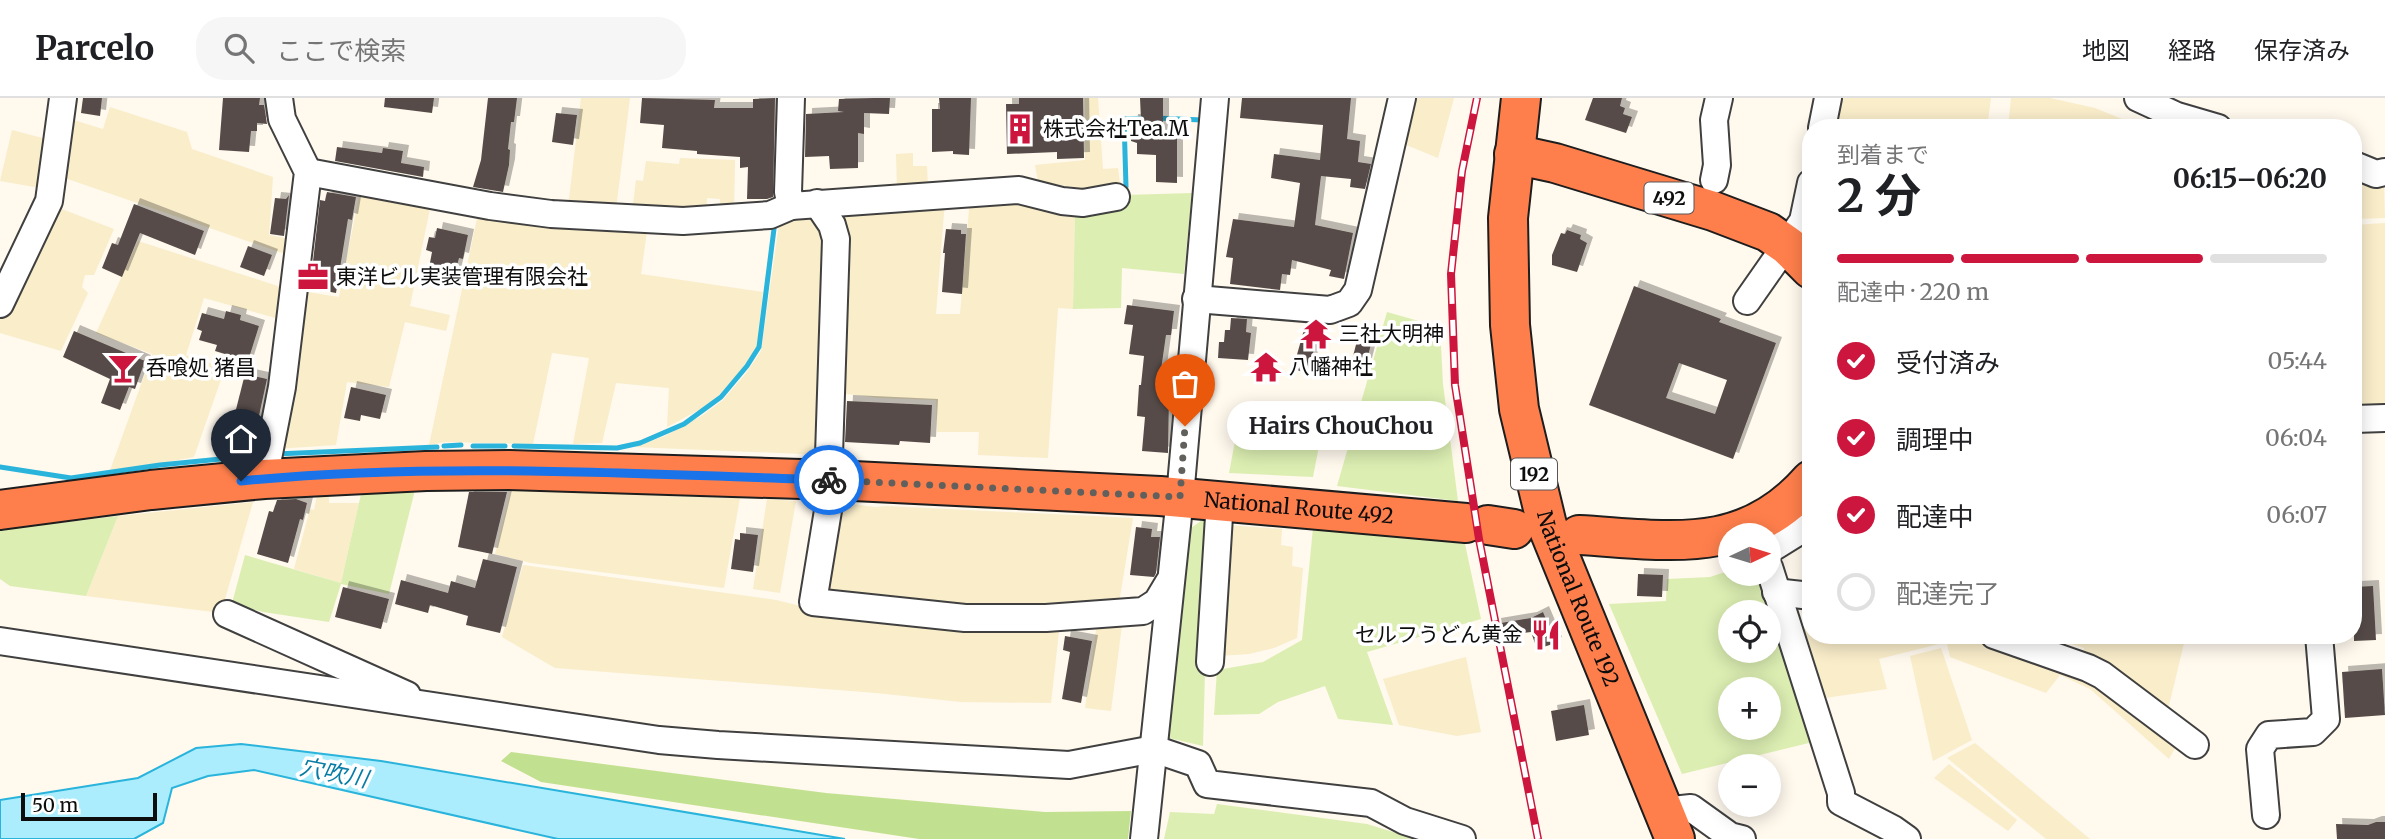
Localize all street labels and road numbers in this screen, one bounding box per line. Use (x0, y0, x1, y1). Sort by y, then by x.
road number: 492 (1644, 183, 1694, 214)
road number: 192 (1511, 458, 1557, 490)
street label: National Route 492 (1203, 486, 1395, 530)
street label: National Route 192 (1531, 508, 1625, 690)

